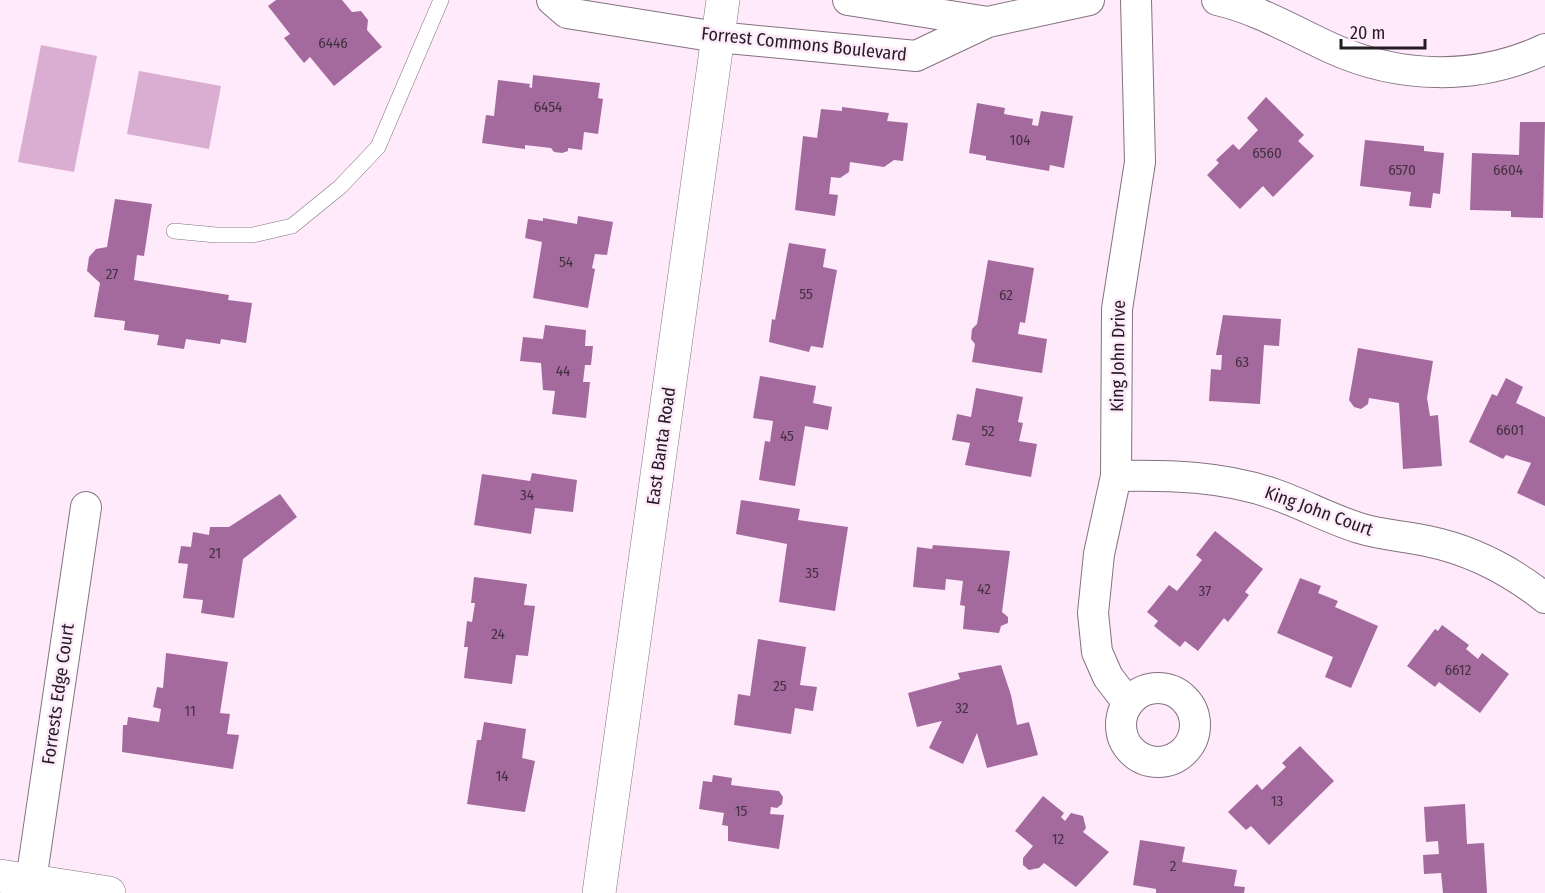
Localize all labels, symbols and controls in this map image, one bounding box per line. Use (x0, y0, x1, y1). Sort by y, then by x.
scale bar (1341, 12, 1425, 50)
street label: Forrest Commons Boulevard (700, 22, 908, 66)
text: 20 m (1350, 22, 1385, 44)
house number: 6446 (318, 34, 348, 52)
house number: 6454 (534, 98, 562, 116)
house number: 104 (1010, 131, 1030, 149)
house number: 6560 (1252, 144, 1282, 162)
house number: 6570 (1388, 161, 1416, 179)
house number: 6604 (1493, 161, 1523, 179)
house number: 54 (559, 253, 573, 271)
house number: 27 (106, 265, 118, 283)
house number: 55 (799, 285, 813, 303)
house number: 62 (999, 286, 1013, 304)
street label: King John Drive (1106, 300, 1130, 412)
house number: 63 (1235, 353, 1249, 371)
house number: 44 (556, 362, 570, 380)
street label: East Banta Road (642, 386, 680, 506)
house number: 6601 (1496, 421, 1524, 439)
house number: 52 (981, 422, 995, 440)
house number: 45 (780, 427, 794, 445)
street label: King John Court (1262, 481, 1376, 541)
house number: 34 (520, 486, 534, 504)
house number: 21 (209, 544, 221, 562)
house number: 35 (805, 564, 819, 582)
house number: 42 (977, 580, 991, 598)
house number: 37 (1199, 582, 1211, 600)
street label: Forrests Edge Court (37, 622, 79, 766)
house number: 24 (491, 625, 505, 643)
house number: 6612 (1445, 661, 1472, 679)
house number: 25 (773, 677, 787, 695)
house number: 32 (955, 699, 969, 717)
house number: 11 (184, 702, 196, 720)
house number: 14 (495, 767, 509, 785)
house number: 13 (1271, 792, 1284, 810)
house number: 15 (735, 802, 747, 820)
house number: 12 (1052, 830, 1065, 848)
house number: 2 (1170, 857, 1177, 875)

